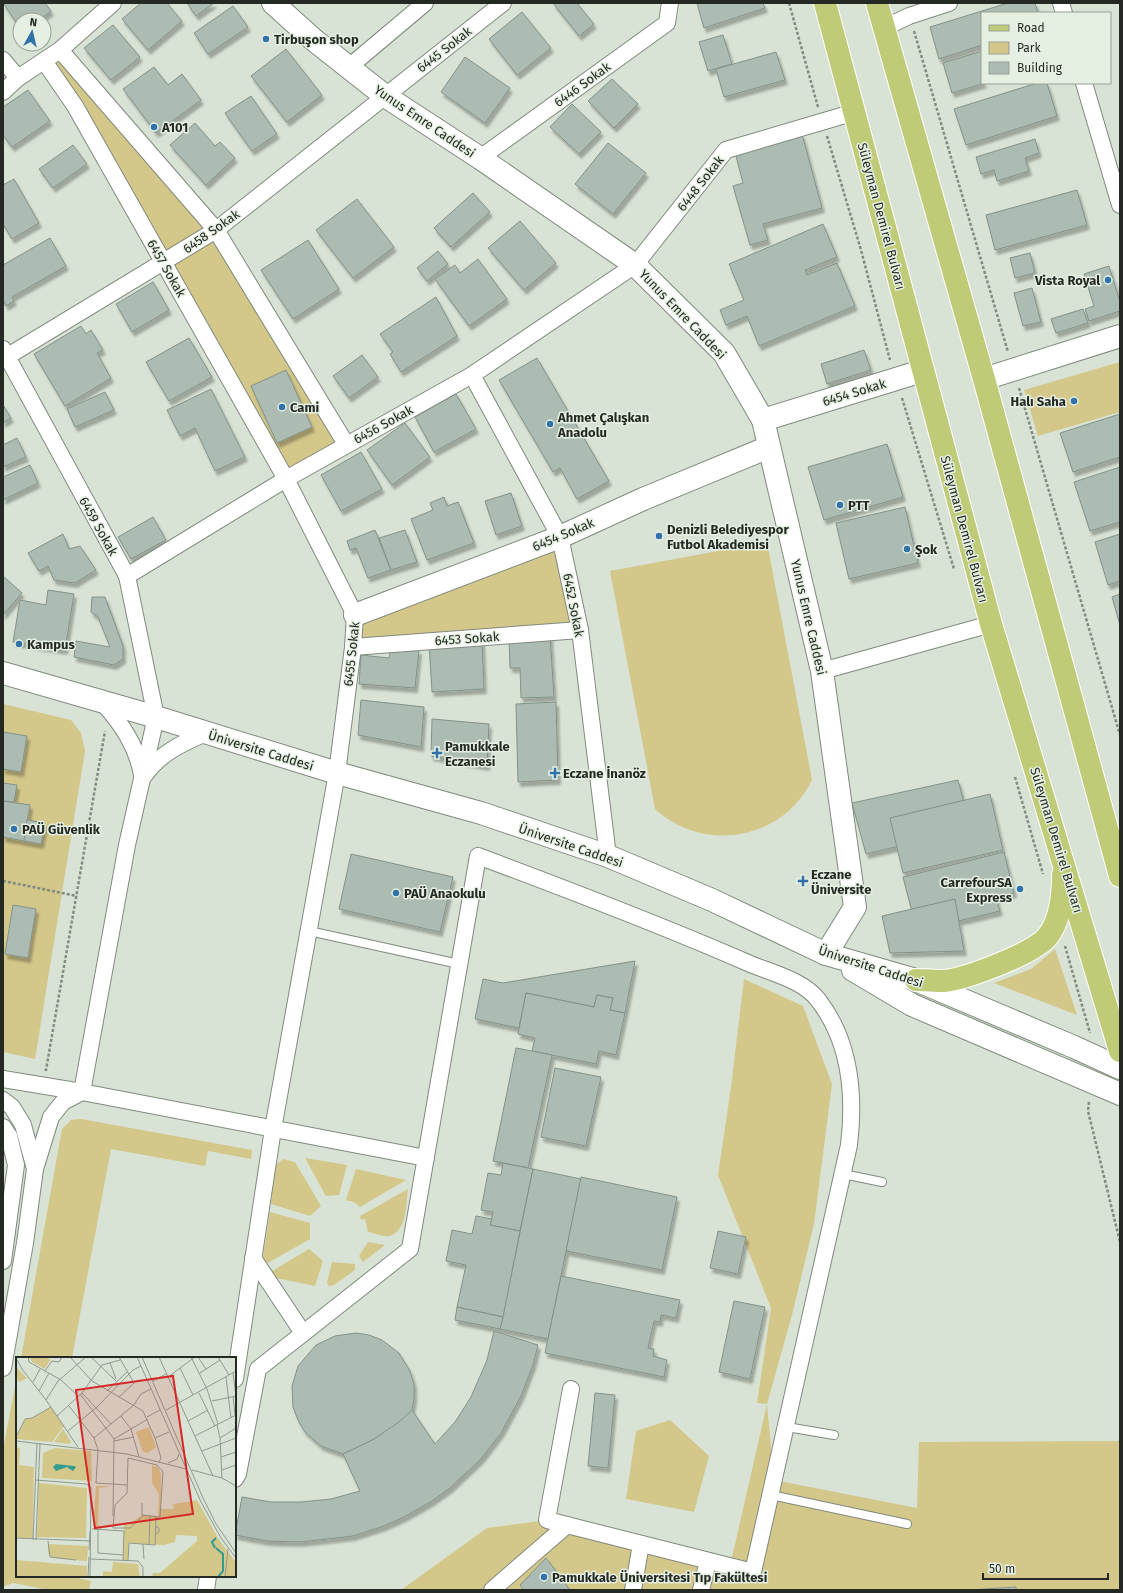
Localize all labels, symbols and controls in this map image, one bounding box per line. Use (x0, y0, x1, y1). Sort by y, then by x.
north arrow (12, 12, 52, 52)
legend (981, 12, 1111, 84)
text: N (29, 16, 38, 30)
text: Road (1017, 21, 1045, 35)
street label: 6445 Sokak (414, 23, 475, 75)
place label: Tirbuşon shop (274, 32, 359, 48)
marker: Tirbuşon shop (261, 34, 271, 44)
text: Park (1017, 41, 1041, 55)
street label: 6446 Sokak (551, 59, 614, 110)
text: Building (1017, 61, 1063, 75)
street label: Yunus Emre Caddesi (371, 82, 478, 161)
place label: A101 (161, 120, 188, 135)
marker: A101 (149, 122, 159, 132)
street label: Süleyman Demirel Bulvarı (855, 141, 908, 291)
street label: 6448 Sokak (674, 152, 727, 214)
street label: 6458 Sokak (180, 206, 243, 256)
street label: 6457 Sokak (144, 237, 189, 300)
street label: Yunus Emre Caddesi (636, 267, 729, 362)
place label: Vista Royal (1034, 273, 1100, 288)
marker: Vista Royal (1103, 275, 1113, 285)
street label: 6454 Sokak (821, 376, 888, 409)
place label: Halı Saha (1011, 394, 1066, 409)
marker: Halı Saha (1069, 396, 1079, 406)
place label: Cami (290, 400, 319, 415)
marker: Cami (277, 402, 287, 412)
street label: 6456 Sokak (351, 402, 416, 447)
place label: Ahmet Çalışkan Anadolu (557, 410, 649, 440)
marker: Ahmet Çalışkan Anadolu (545, 419, 555, 429)
street label: Süleyman Demirel Bulvarı (938, 454, 991, 604)
street label: 6459 Sokak (76, 494, 121, 559)
place label: PTT (848, 498, 870, 513)
marker: PTT (835, 500, 845, 510)
street label: 6454 Sokak (530, 515, 597, 554)
place label: Denizli Belediyespor Futbol Akademisi (667, 522, 789, 552)
marker: Denizli Belediyespor Futbol Akademisi (654, 531, 664, 541)
place label: Şok (915, 542, 938, 558)
marker: Şok (902, 544, 912, 554)
street label: Yunus Emre Caddesi (788, 558, 829, 677)
street label: 6452 Sokak (560, 572, 587, 639)
street label: 6455 Sokak (341, 621, 362, 687)
street label: 6453 Sokak (434, 629, 500, 648)
place label: Kampus (27, 637, 75, 652)
marker: Kampus (14, 639, 24, 649)
street label: Üniversite Caddesi (206, 726, 316, 774)
place label: Pamukkale Eczanesi (445, 739, 510, 769)
marker: Pamukkale Eczanesi (432, 748, 442, 758)
place label: Eczane İnanöz (563, 766, 646, 781)
street label: Süleyman Demirel Bulvarı (1027, 766, 1086, 915)
marker: Eczane İnanöz (550, 768, 560, 778)
street label: Üniversite Caddesi (517, 820, 625, 870)
place label: PAÜ Güvenlik (22, 821, 101, 837)
marker: PAÜ Güvenlik (9, 824, 19, 834)
place label: Eczane Üniversite (811, 867, 871, 897)
place label: CarrefourSA Express (941, 875, 1013, 905)
marker: Eczane Üniversite (798, 876, 808, 886)
marker: CarrefourSA Express (1015, 884, 1025, 894)
place label: PAÜ Anaokulu (404, 885, 486, 901)
marker: PAÜ Anaokulu (391, 888, 401, 898)
street label: Üniversite Caddesi (816, 941, 926, 991)
inset map (16, 1357, 236, 1577)
scale bar (983, 1555, 1108, 1581)
text: 50 m (989, 1562, 1015, 1576)
place label: Pamukkale Üniversitesi Tıp Fakültesi (552, 1569, 768, 1585)
marker: Pamukkale Üniversitesi Tıp Fakültesi (539, 1572, 549, 1582)

